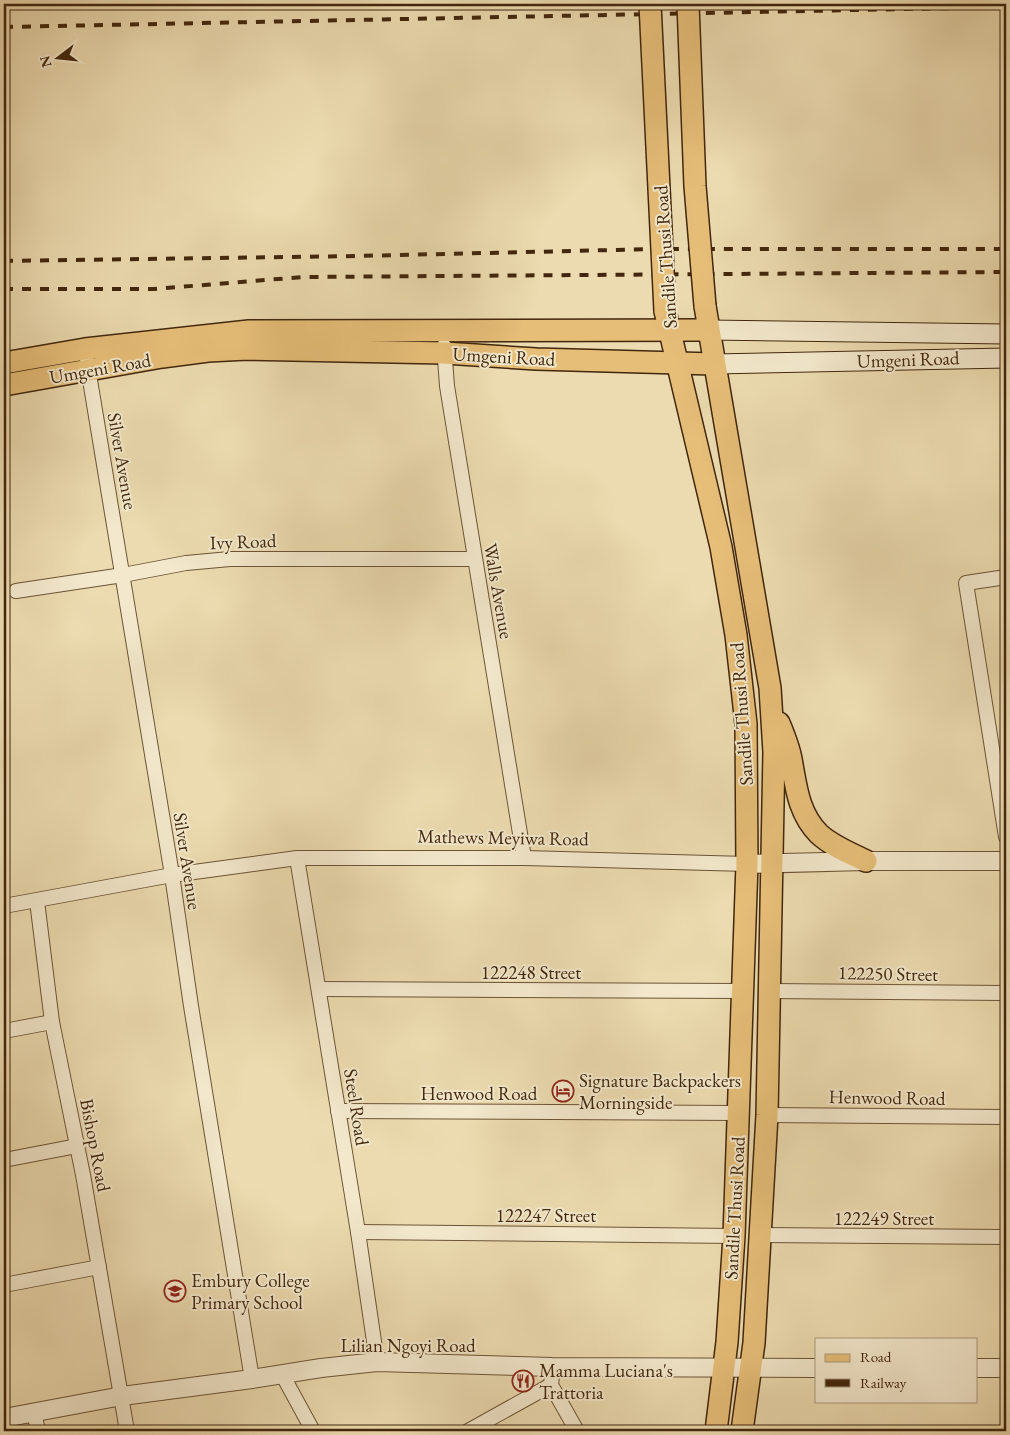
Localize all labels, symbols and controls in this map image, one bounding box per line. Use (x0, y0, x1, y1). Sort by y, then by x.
north arrow (32, 32, 82, 82)
text: N (35, 53, 56, 70)
street label: Sandile Thusi Road (648, 184, 683, 329)
street label: Umgeni Road (452, 341, 556, 372)
street label: Umgeni Road (856, 345, 960, 374)
street label: Umgeni Road (47, 347, 153, 390)
street label: Silver Avenue (102, 411, 143, 512)
street label: Ivy Road (209, 528, 277, 555)
street label: Walls Avenue (478, 541, 519, 641)
street label: Sandile Thusi Road (724, 641, 759, 786)
street label: Silver Avenue (167, 811, 208, 911)
street label: Mathews Meyiwa Road (417, 824, 589, 852)
street label: 122248 Street (481, 960, 581, 985)
street label: 122250 Street (838, 960, 938, 987)
street label: Steel Road (338, 1067, 375, 1148)
place label: Signature Backpackers Morningside (579, 1068, 741, 1115)
hotel icon: Signature Backpackers Morningside (551, 1079, 575, 1103)
street label: Henwood Road (421, 1081, 538, 1106)
street label: Henwood Road (828, 1084, 946, 1111)
street label: Bishop Road (74, 1096, 117, 1194)
street label: Sandile Thusi Road (718, 1135, 751, 1280)
street label: 122247 Street (496, 1203, 596, 1228)
street label: 122249 Street (834, 1206, 934, 1231)
place label: Embury College Primary School (191, 1268, 310, 1315)
school or university icon: Embury College Primary School (163, 1279, 187, 1303)
street label: Lilian Ngoyi Road (340, 1333, 476, 1358)
legend (815, 1338, 978, 1402)
text: Road (860, 1347, 892, 1366)
place label: Mamma Luciana's Trattoria (539, 1358, 673, 1405)
restaurant icon: Mamma Luciana's Trattoria (511, 1369, 535, 1393)
text: Railway (860, 1373, 907, 1392)

